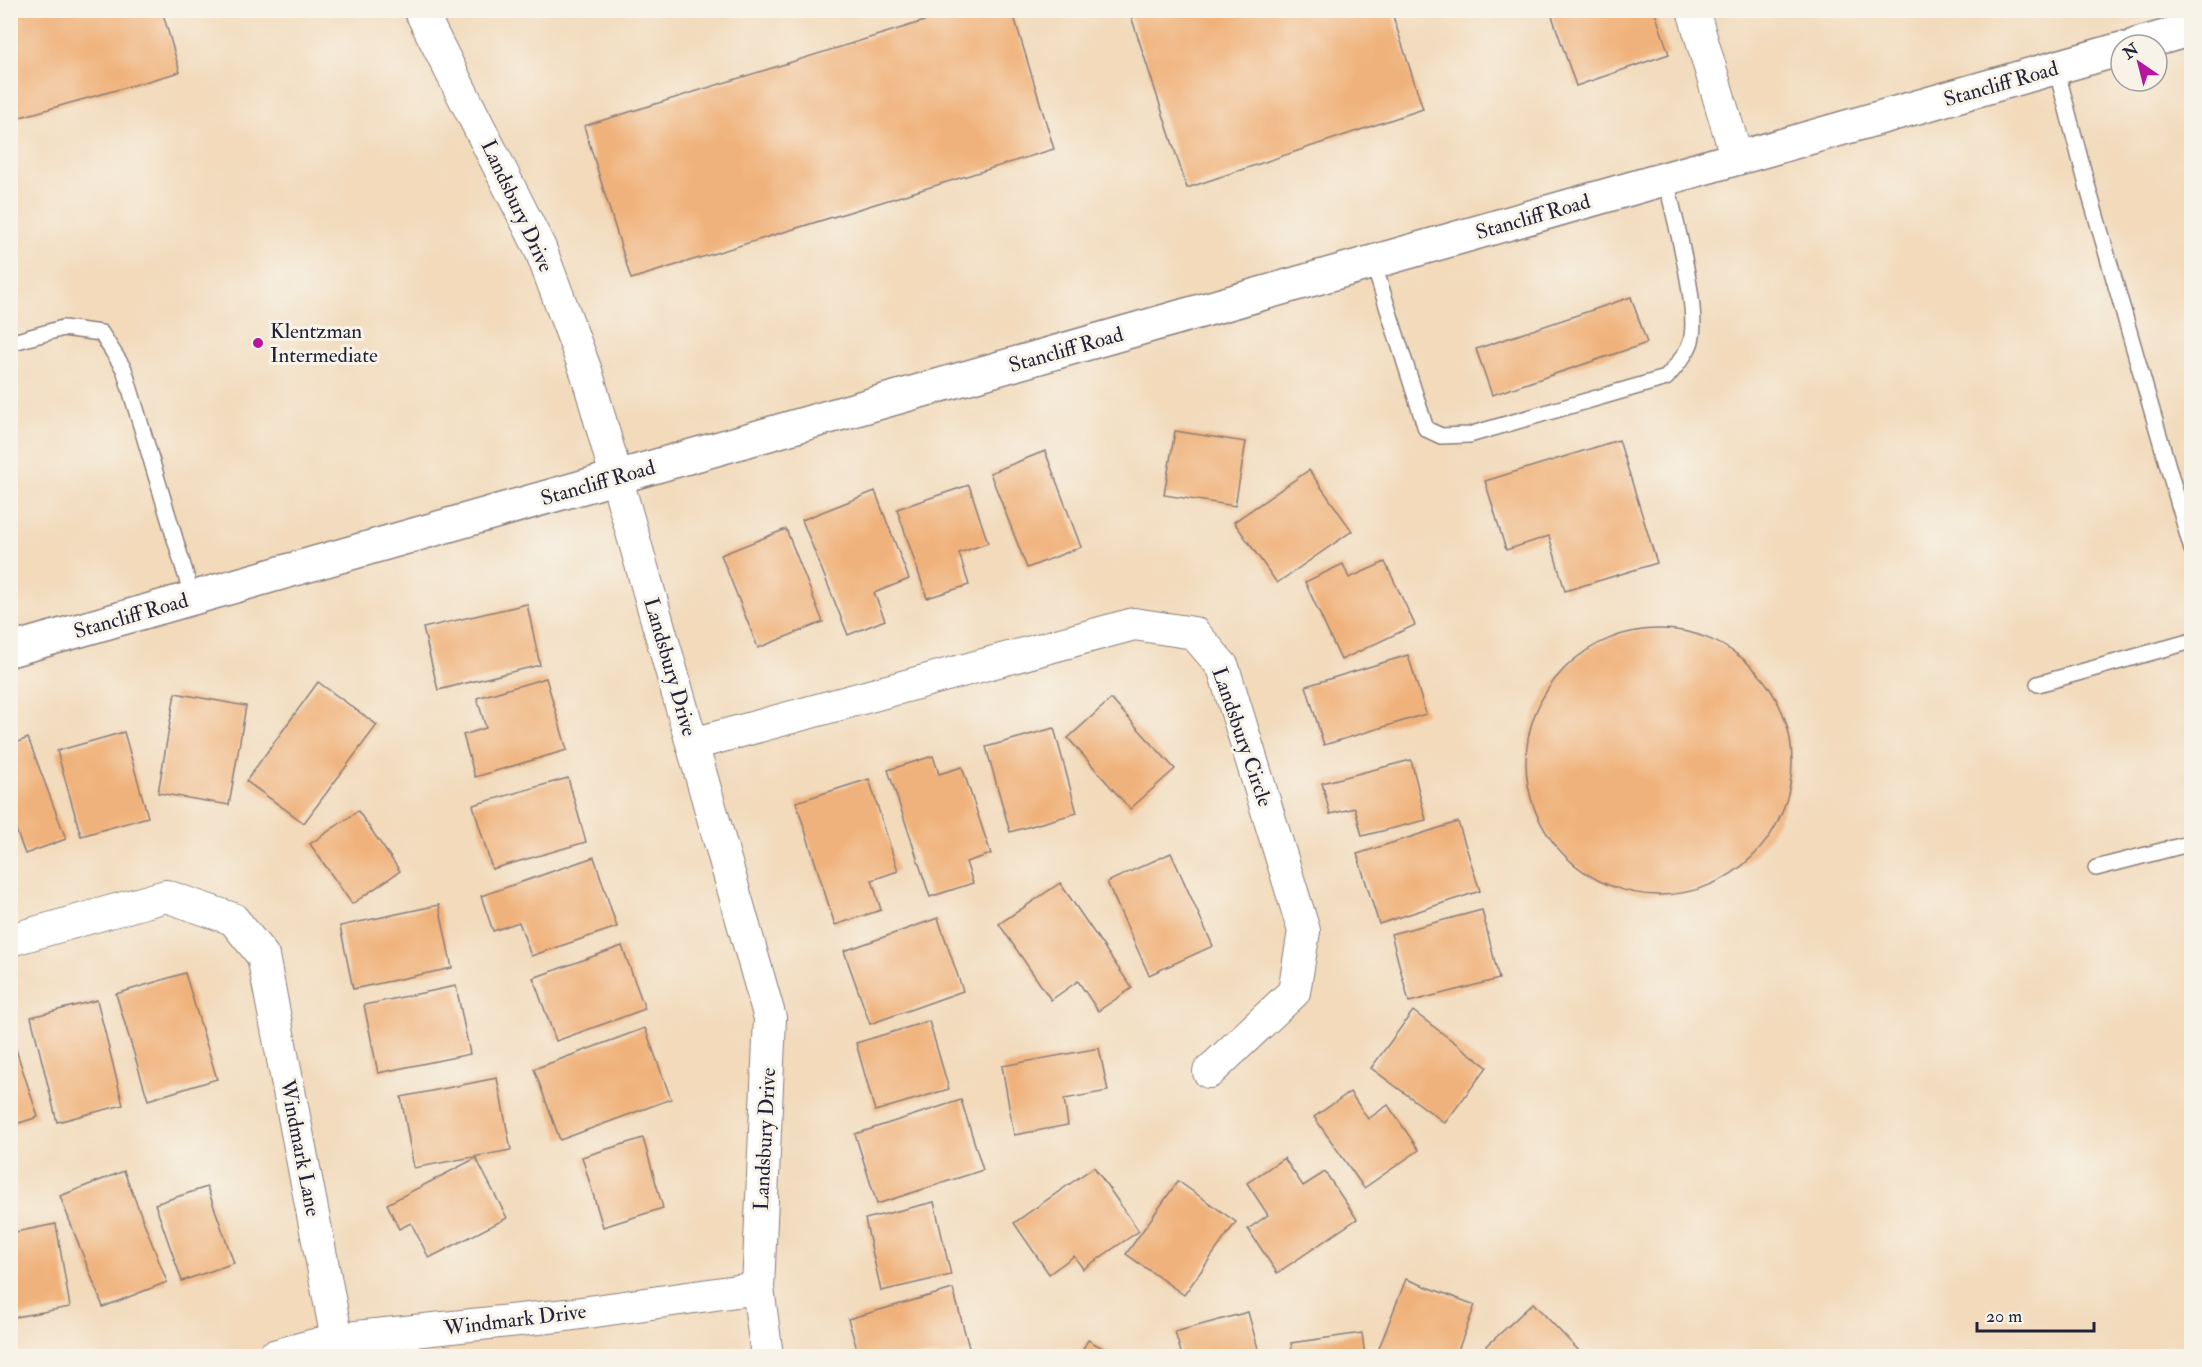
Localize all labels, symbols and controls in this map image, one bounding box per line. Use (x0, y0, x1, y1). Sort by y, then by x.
north arrow (2109, 33, 2169, 93)
text: N (2119, 39, 2143, 64)
street label: Stancliff Road (1941, 55, 2062, 113)
street label: Landsbury Drive (475, 136, 560, 277)
street label: Stancliff Road (1473, 188, 1594, 246)
place label: Klentzman Intermediate (270, 318, 378, 369)
street label: Stancliff Road (1006, 321, 1127, 379)
marker: Klentzman Intermediate (251, 336, 265, 350)
street label: Stancliff Road (538, 454, 659, 512)
street label: Stancliff Road (71, 587, 192, 645)
street label: Landsbury Drive (637, 595, 703, 740)
street label: Landsbury Circle (1205, 664, 1279, 811)
street label: Landsbury Drive (748, 1067, 782, 1211)
street label: Windmark Lane (273, 1076, 327, 1219)
scale bar (1977, 1295, 2094, 1333)
street label: Windmark Drive (441, 1298, 588, 1342)
text: 20 m (1986, 1305, 2022, 1328)

